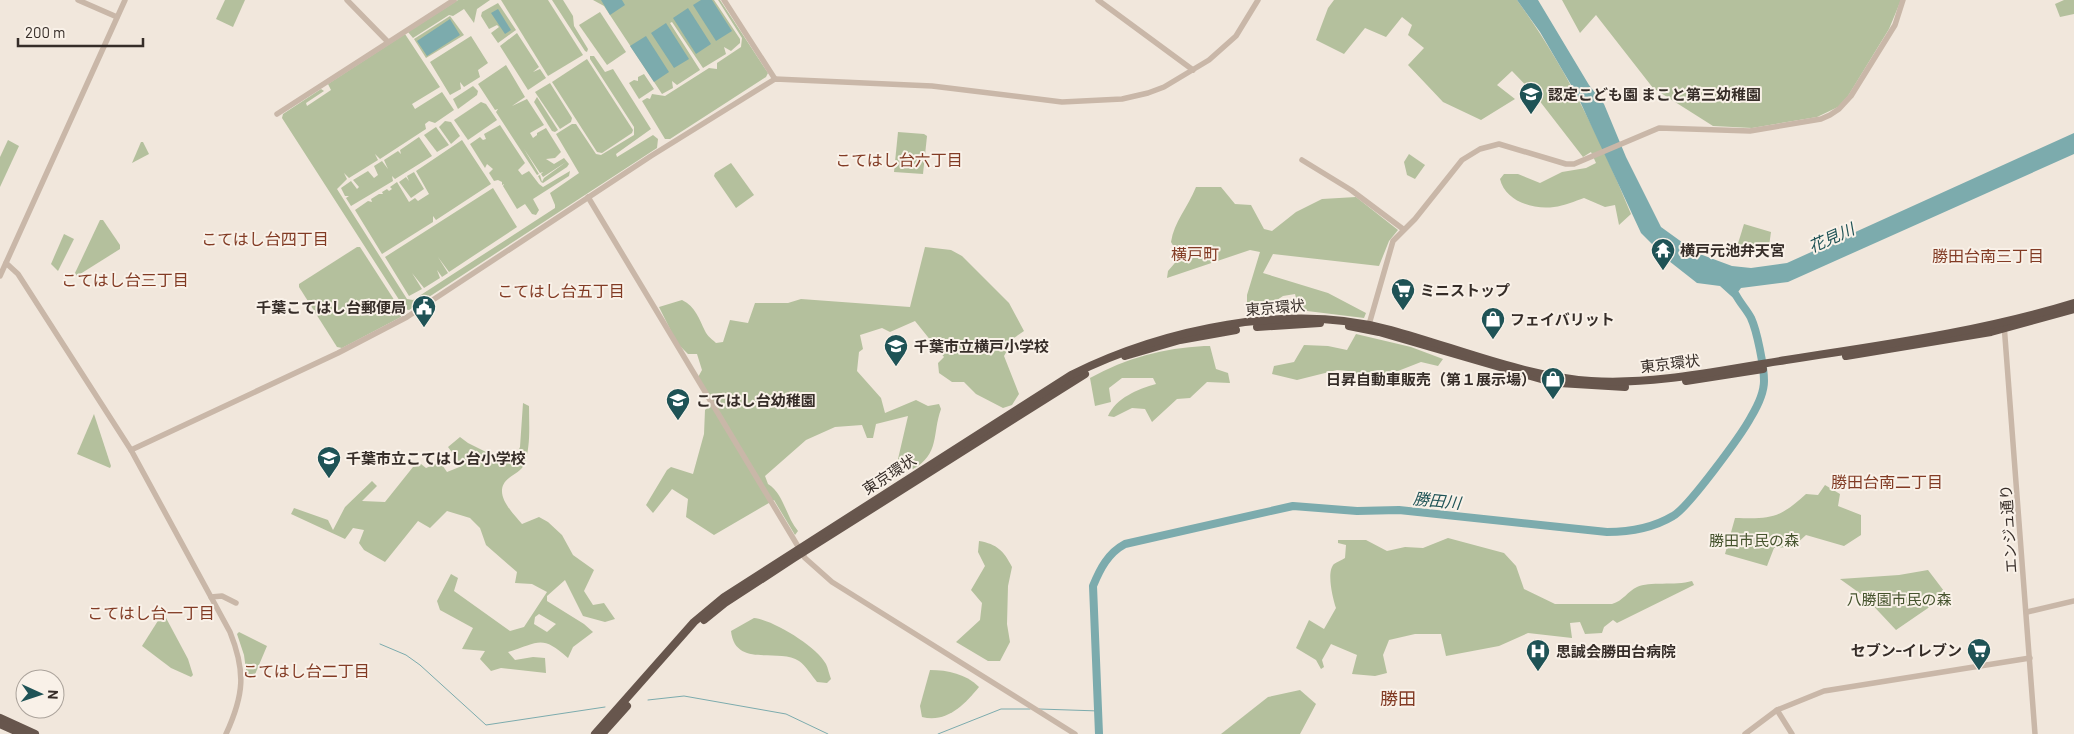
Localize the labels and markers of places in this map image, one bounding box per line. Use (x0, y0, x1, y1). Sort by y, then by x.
school or university icon: 認定こども園 まこと第三幼稚園 (1518, 81, 1544, 115)
place label: 認定こども園 まこと第三幼稚園 (1548, 85, 1761, 103)
temple icon: 横戸元池弁天宮 (1650, 237, 1676, 271)
place label: 横戸元池弁天宮 (1680, 241, 1785, 259)
supermarket icon: ミニストップ (1390, 277, 1416, 311)
place label: ミニストップ (1420, 281, 1510, 299)
public building icon: 千葉こてはし台郵便局 (411, 294, 437, 328)
place label: 千葉こてはし台郵便局 (256, 298, 406, 316)
shop icon: フェイバリット (1480, 306, 1506, 340)
place label: フェイバリット (1510, 310, 1615, 328)
school or university icon: 千葉市立横戸小学校 (883, 333, 909, 367)
place label: 千葉市立横戸小学校 (914, 337, 1049, 355)
shop icon: 日昇自動車販売（第１展示場） (1540, 366, 1566, 400)
place label: 日昇自動車販売（第１展示場） (1326, 370, 1536, 388)
school or university icon: こてはし台幼稚園 (665, 387, 691, 421)
place label: こてはし台幼稚園 (696, 391, 816, 409)
school or university icon: 千葉市立こてはし台小学校 (316, 445, 342, 479)
place label: 千葉市立こてはし台小学校 (346, 449, 526, 467)
supermarket icon: セブン-イレブン (1966, 637, 1992, 671)
hospital icon: 思誠会勝田台病院 (1525, 638, 1551, 672)
place label: セブン-イレブン (1851, 641, 1962, 659)
place label: 思誠会勝田台病院 (1556, 642, 1676, 660)

